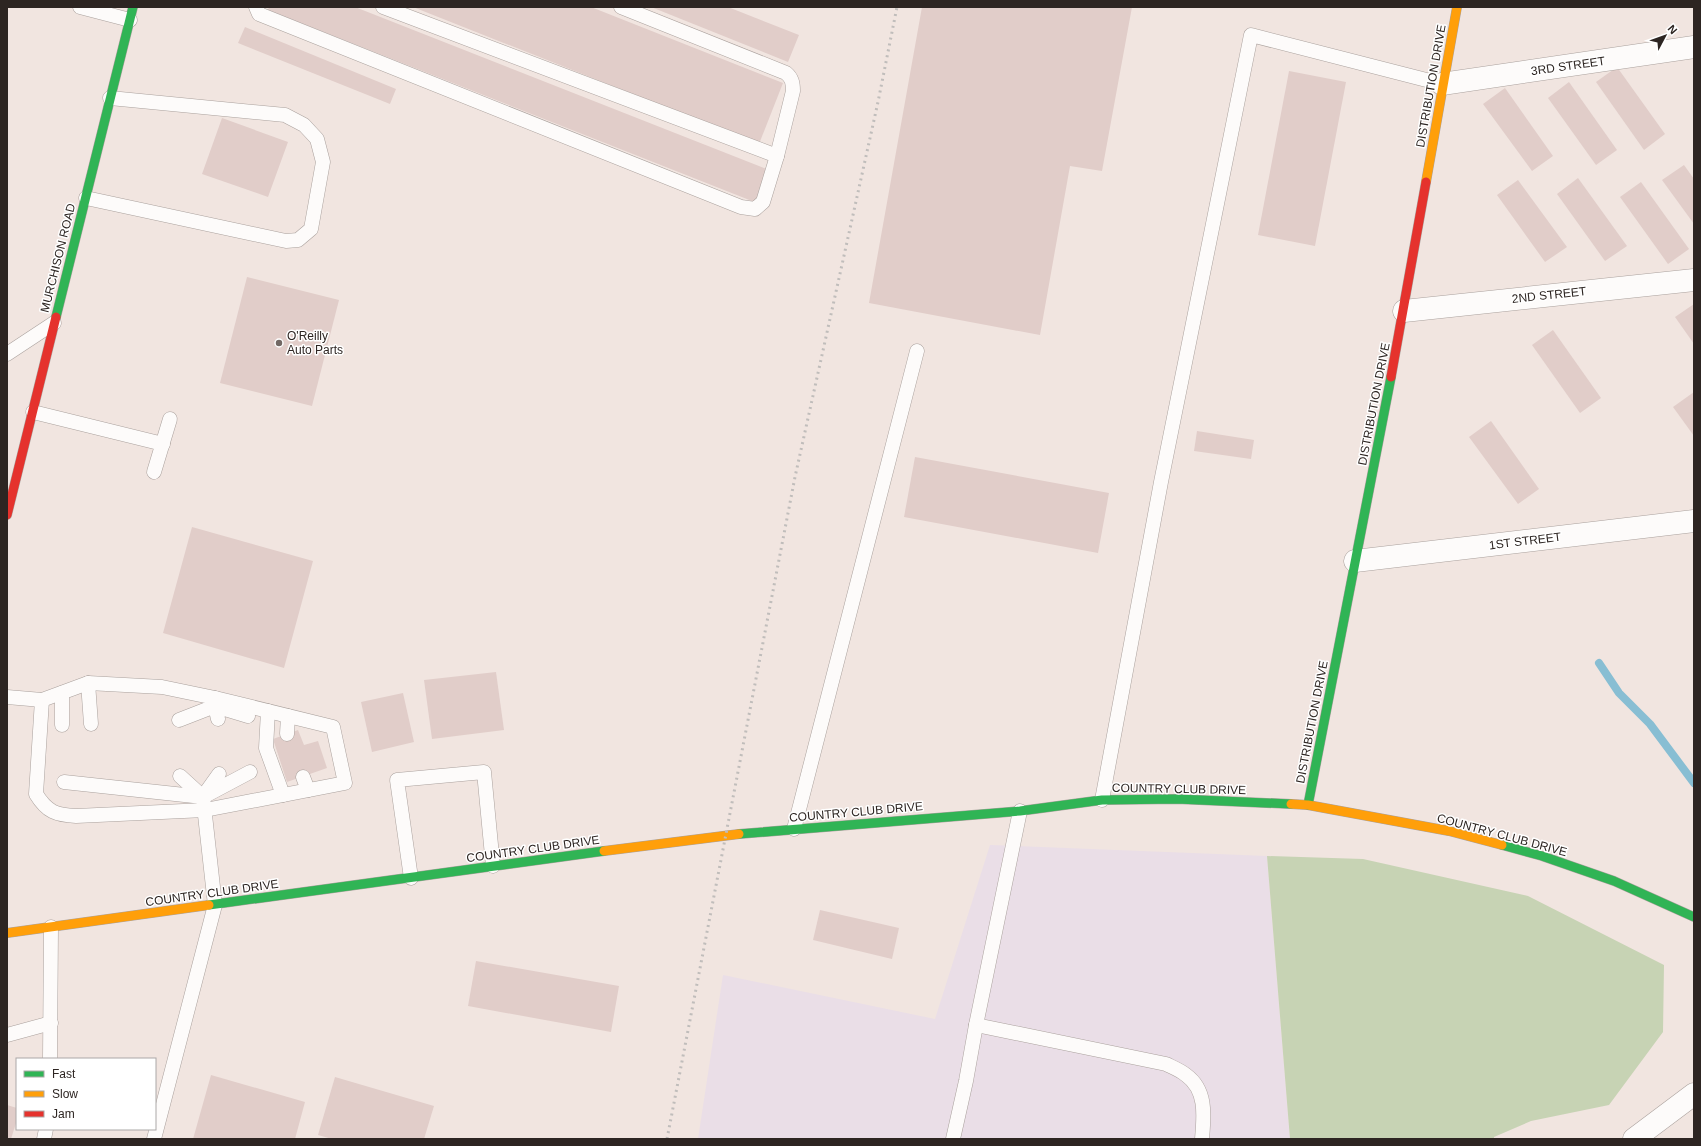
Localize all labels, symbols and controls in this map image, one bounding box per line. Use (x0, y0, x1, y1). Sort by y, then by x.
north arrow (1645, 16, 1685, 56)
street label: DISTRIBUTION DRIVE (1413, 23, 1449, 149)
text: N (1665, 23, 1680, 36)
street label: 3RD STREET (1530, 54, 1607, 78)
street label: MURCHISON ROAD (38, 202, 78, 314)
street label: 2ND STREET (1511, 284, 1588, 306)
place label: O'Reilly Auto Parts (287, 329, 343, 357)
marker: O'Reilly Auto Parts (274, 338, 284, 348)
street label: DISTRIBUTION DRIVE (1355, 341, 1393, 467)
street label: 1ST STREET (1488, 530, 1562, 552)
street label: DISTRIBUTION DRIVE (1293, 659, 1331, 785)
street label: COUNTRY CLUB DRIVE (1112, 781, 1246, 797)
street label: COUNTRY CLUB DRIVE (789, 799, 923, 825)
street label: COUNTRY CLUB DRIVE (1435, 811, 1569, 859)
street label: COUNTRY CLUB DRIVE (466, 833, 600, 865)
street label: COUNTRY CLUB DRIVE (145, 877, 279, 909)
legend (16, 1058, 156, 1130)
text: Fast (52, 1067, 76, 1081)
text: Slow (52, 1087, 78, 1101)
text: Jam (52, 1107, 75, 1121)

